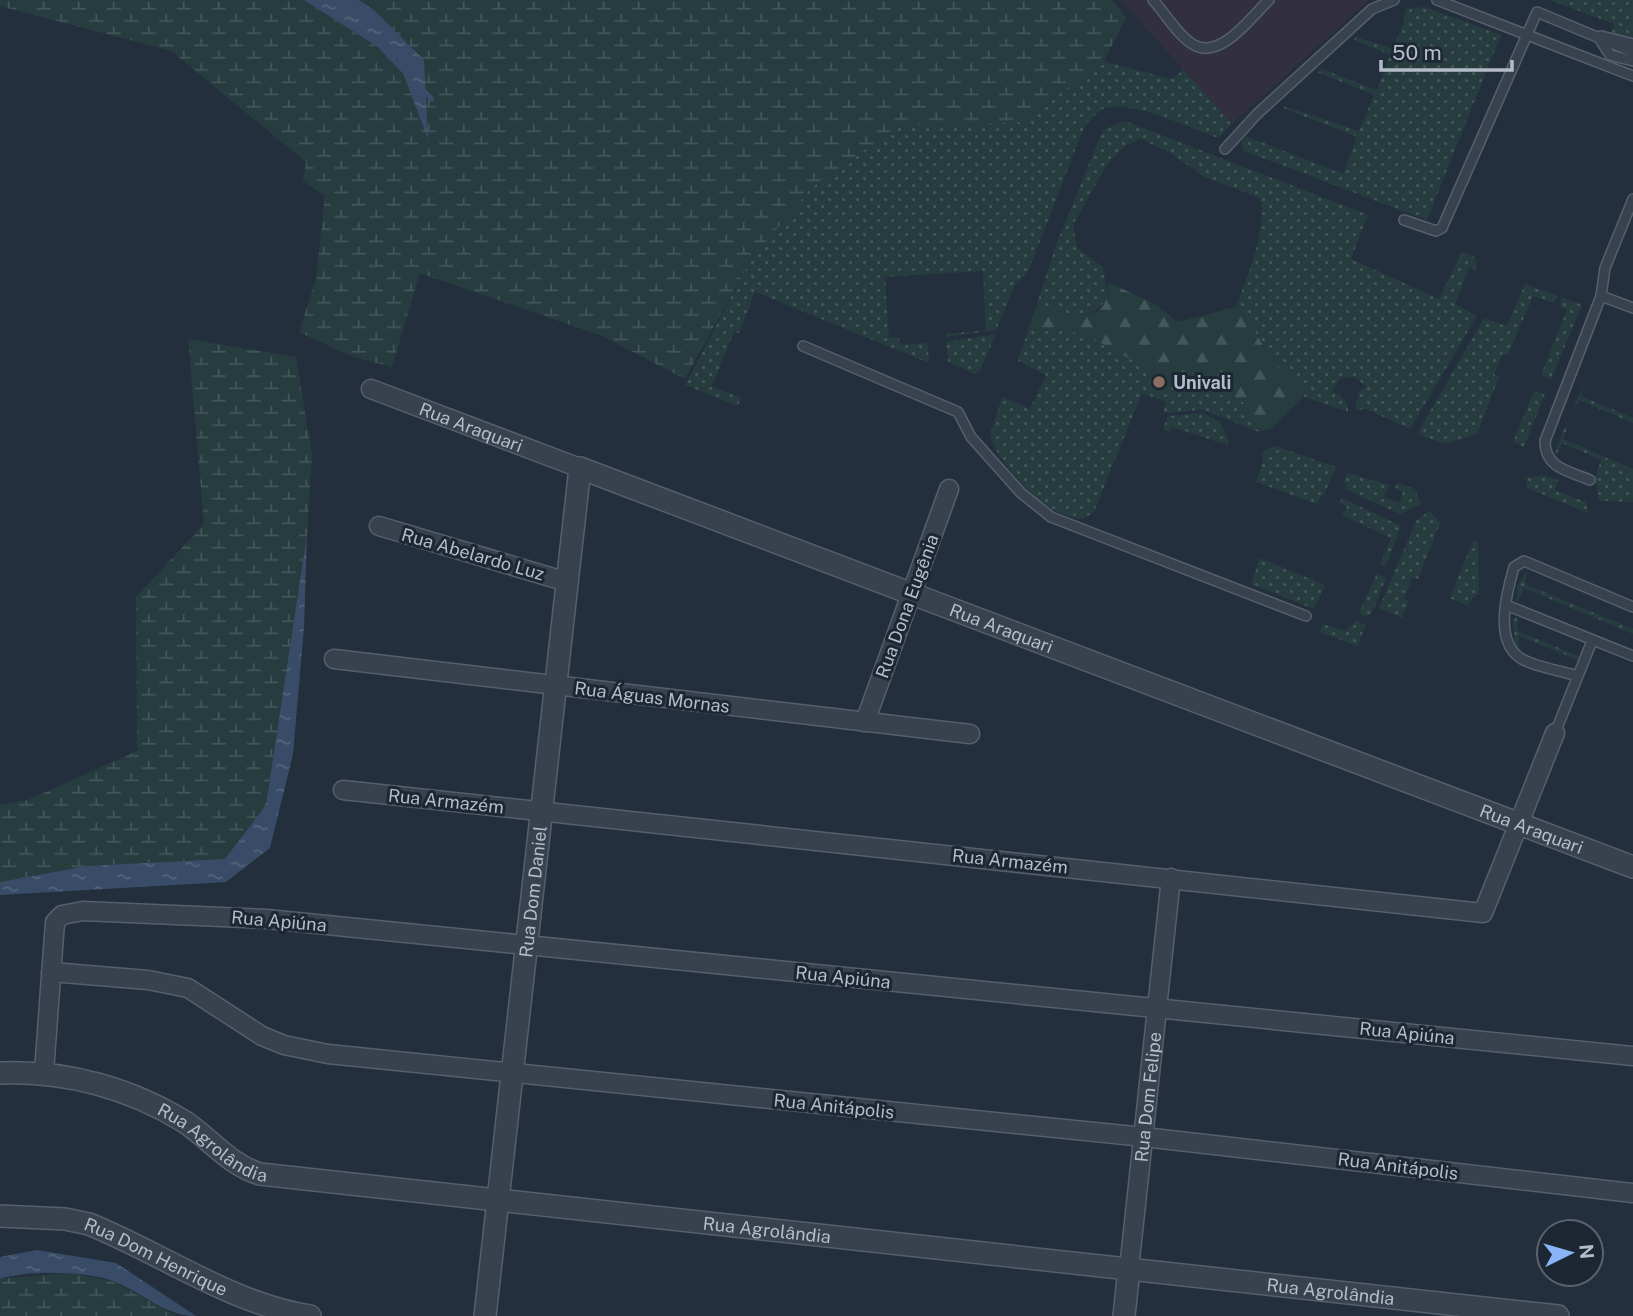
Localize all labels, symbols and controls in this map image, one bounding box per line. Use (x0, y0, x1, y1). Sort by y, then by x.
scale bar (1381, 28, 1512, 72)
text: 50 m (1392, 40, 1442, 65)
place label: Univali (1173, 372, 1231, 393)
marker: Univali (1151, 374, 1167, 390)
street label: Rua Araquari (416, 398, 526, 456)
street label: Rua Abelardo Luz (399, 524, 547, 584)
street label: Rua Dona Eugênia (871, 531, 943, 681)
street label: Rua Araquari (947, 599, 1056, 657)
street label: Rua Águas Mornas (573, 676, 731, 717)
street label: Rua Armazém (387, 784, 505, 818)
street label: Rua Araquari (1477, 799, 1586, 858)
street label: Rua Dom Daniel (515, 825, 550, 959)
street label: Rua Armazém (951, 844, 1069, 878)
street label: Rua Apiúna (230, 906, 328, 936)
street label: Rua Apiúna (794, 962, 892, 992)
street label: Rua Apiúna (1358, 1018, 1456, 1048)
street label: Rua Dom Felipe (1130, 1031, 1165, 1163)
street label: Rua Anitápolis (773, 1089, 895, 1123)
street label: Rua Agrolândia (154, 1098, 268, 1185)
street label: Rua Anitápolis (1337, 1148, 1459, 1184)
street label: Rua Agrolândia (702, 1212, 832, 1247)
street label: Rua Dom Henrique (81, 1213, 231, 1300)
north arrow (1535, 1218, 1605, 1288)
text: N (1575, 1243, 1599, 1260)
street label: Rua Agrolândia (1266, 1274, 1396, 1309)

